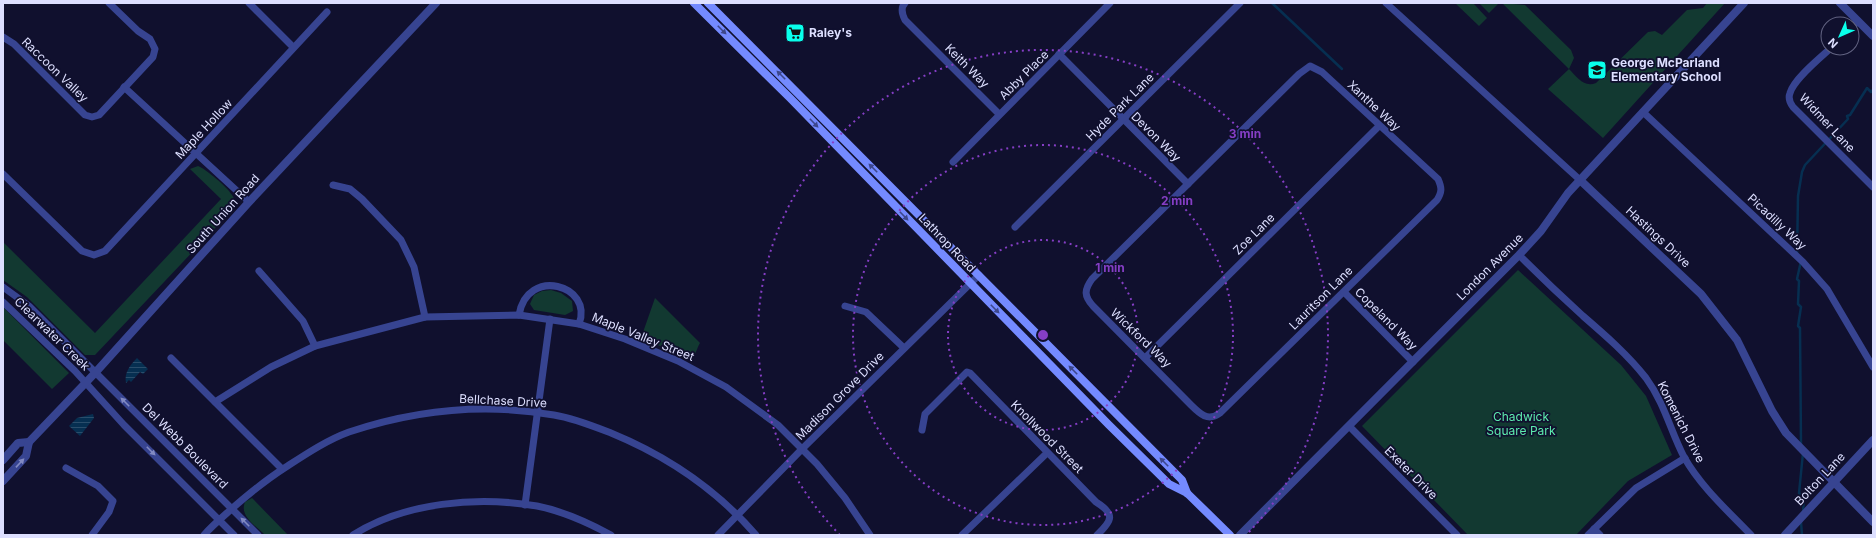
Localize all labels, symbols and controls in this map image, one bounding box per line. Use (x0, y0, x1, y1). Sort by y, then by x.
north arrow (1820, 16, 1860, 56)
supermarket icon: Raley's (784, 22, 806, 44)
one-way arrow (717, 25, 727, 35)
place label: Raley's (809, 25, 852, 40)
street label: Raccoon Valley (19, 34, 92, 105)
text: N (1825, 35, 1841, 51)
street label: Keith Way (942, 40, 993, 91)
street label: Abby Place (996, 47, 1052, 103)
place label: George McParland Elementary School (1611, 55, 1721, 84)
school or university icon: George McParland Elementary School (1586, 59, 1608, 81)
one-way arrow (776, 70, 786, 80)
street label: Hyde Park Lane (1083, 70, 1157, 144)
street label: Xanthe Way (1345, 77, 1404, 134)
street label: Widmer Lane (1796, 90, 1858, 155)
street label: Maple Hollow (172, 95, 235, 162)
street label: Devon Way (1128, 109, 1185, 165)
one-way arrow (809, 118, 818, 128)
text: 3 min (1229, 126, 1261, 141)
one-way arrow (868, 163, 878, 173)
street label: South Union Road (183, 171, 262, 257)
street label: Picadilly Way (1745, 191, 1810, 253)
text: 2 min (1161, 193, 1193, 208)
street label: Hastings Drive (1623, 203, 1694, 270)
street label: Lathrop Road (916, 210, 979, 275)
street label: Zoe Lane (1230, 210, 1278, 258)
one-way arrow (899, 211, 909, 221)
street label: London Avenue (1453, 230, 1526, 303)
text: 1 min (1095, 260, 1125, 275)
street label: Lauritson Lane (1286, 263, 1356, 333)
street label: Copeland Way (1352, 284, 1421, 353)
street label: Clearwater Creek (12, 294, 93, 374)
one-way arrow (990, 304, 999, 314)
street label: Wickford Way (1108, 305, 1175, 371)
street label: Maple Valley Street (590, 309, 697, 364)
centre of rings (1036, 328, 1050, 342)
street label: Madison Grove Drive (792, 348, 887, 443)
one-way arrow (1068, 365, 1077, 375)
street label: Komenich Drive (1654, 379, 1708, 465)
street label: Bellchase Drive (459, 391, 547, 410)
one-way arrow (120, 397, 130, 407)
street label: Knollwood Street (1008, 397, 1087, 476)
street label: Del Webb Boulevard (139, 400, 231, 492)
park label: Chadwick Square Park (1486, 409, 1556, 438)
street label: Exeter Drive (1382, 443, 1441, 502)
one-way arrow (146, 446, 156, 456)
street label: Bolton Lane (1791, 449, 1848, 508)
one-way arrow (1159, 457, 1169, 467)
one-way arrow (15, 458, 24, 468)
one-way arrow (240, 517, 250, 527)

